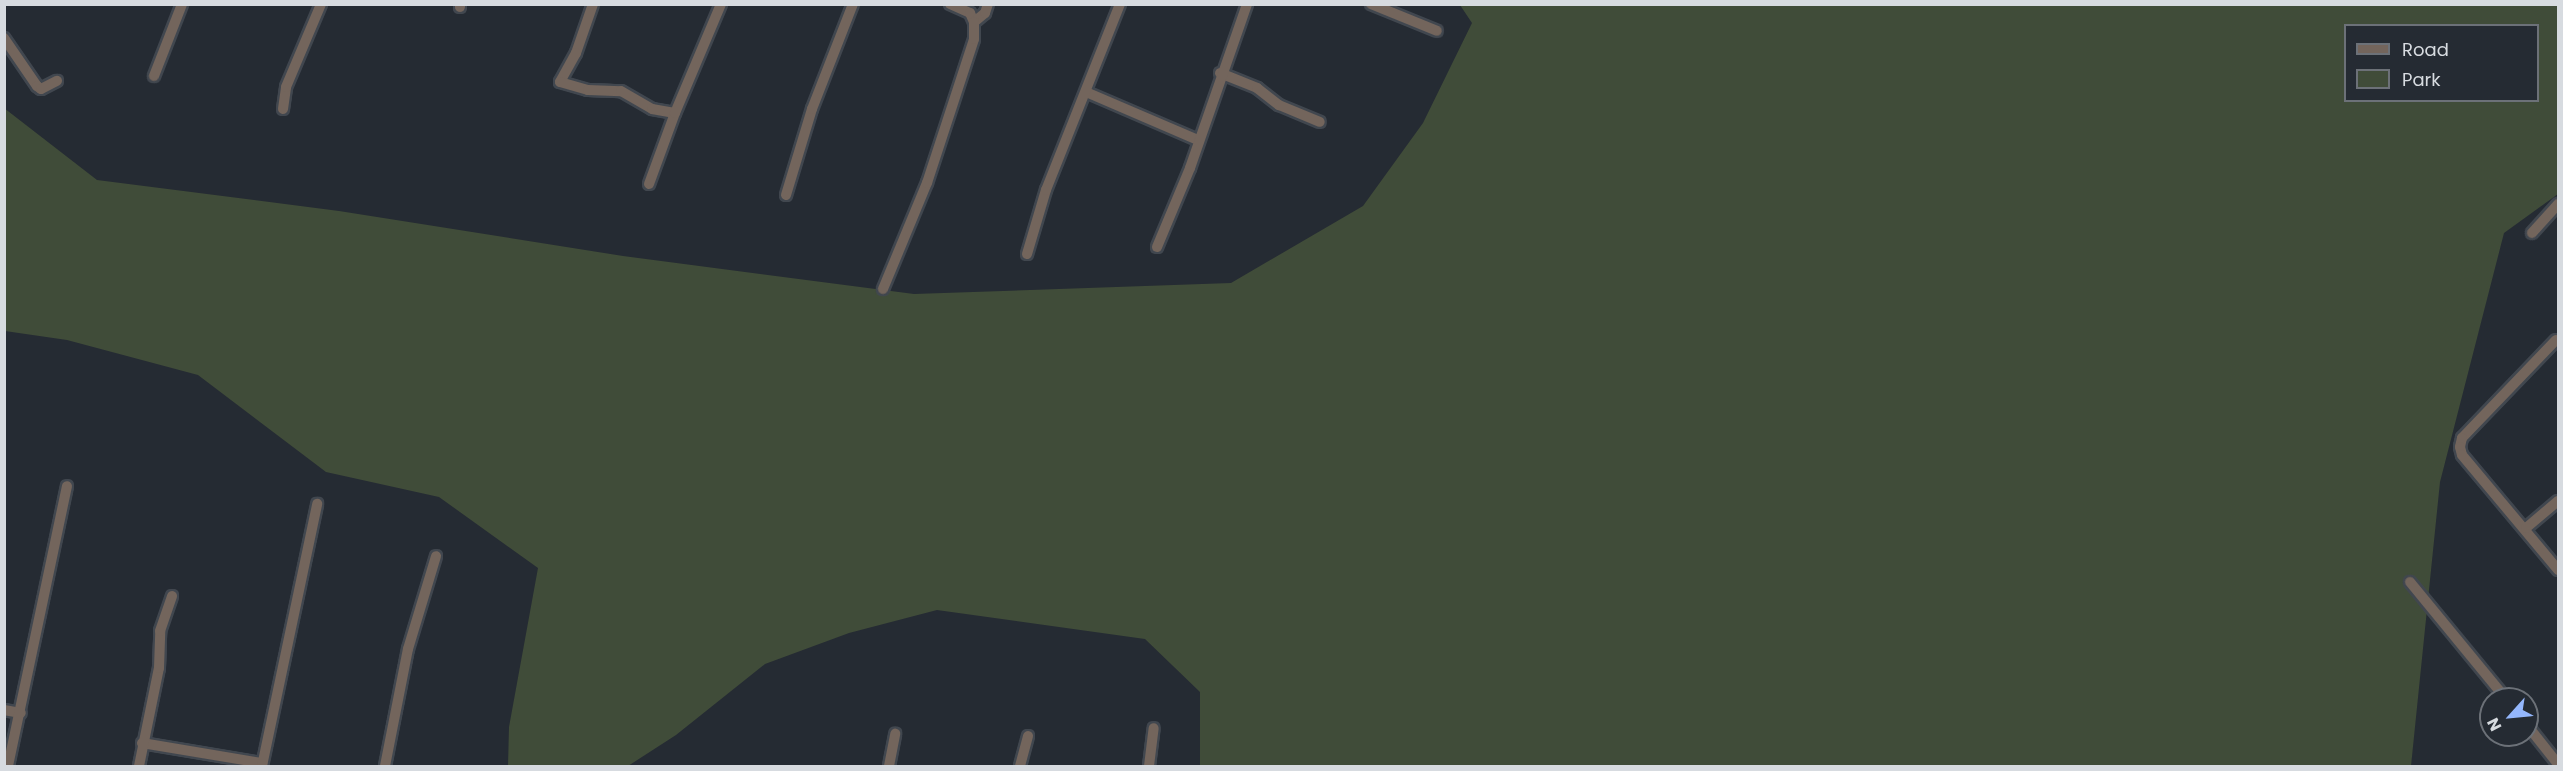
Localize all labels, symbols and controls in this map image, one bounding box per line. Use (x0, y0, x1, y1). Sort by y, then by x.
legend (2344, 24, 2539, 102)
text: Road (2402, 37, 2449, 62)
text: Park (2402, 67, 2441, 92)
north arrow (2479, 687, 2539, 747)
text: N (2481, 714, 2507, 735)

